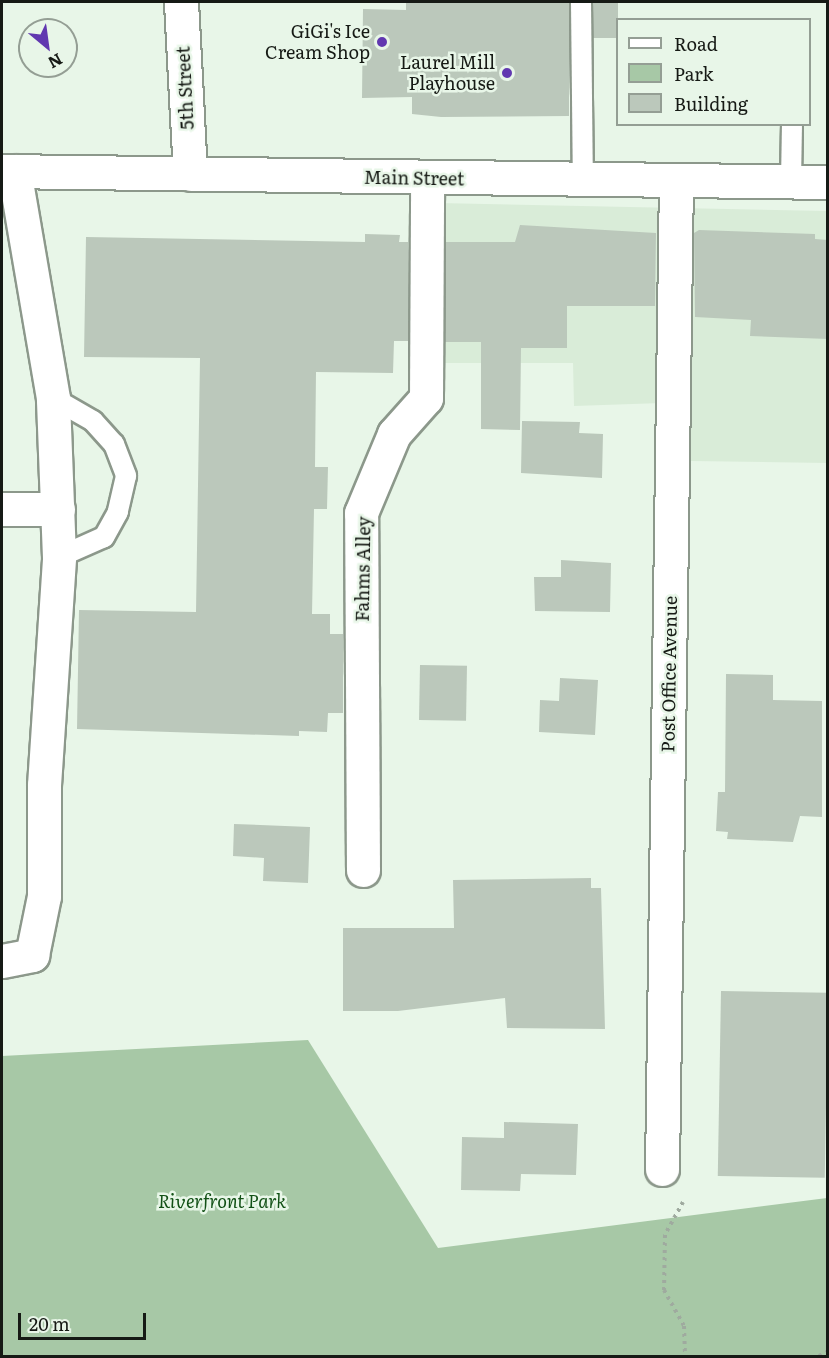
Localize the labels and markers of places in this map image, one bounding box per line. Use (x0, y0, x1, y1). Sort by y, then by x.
place label: GiGi's Ice Cream Shop (265, 21, 370, 63)
marker: GiGi's Ice Cream Shop (375, 35, 389, 49)
place label: Laurel Mill Playhouse (400, 52, 495, 94)
marker: Laurel Mill Playhouse (500, 66, 514, 80)

